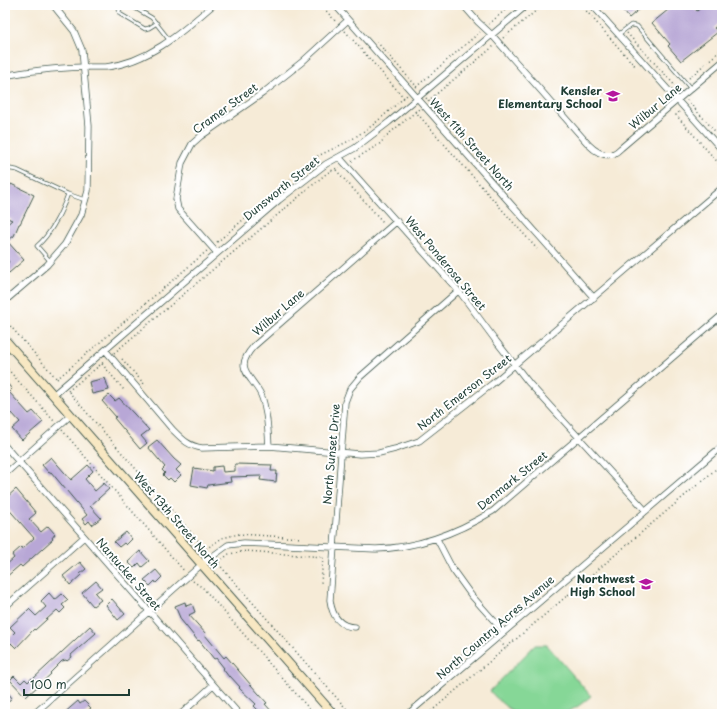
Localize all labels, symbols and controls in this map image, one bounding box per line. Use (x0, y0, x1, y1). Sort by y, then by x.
street label: Cramer Street (189, 78, 261, 137)
street label: Wilbur Lane (625, 79, 685, 133)
place label: Kensler Elementary School (498, 82, 602, 112)
school or university icon: Kensler Elementary School (605, 88, 621, 104)
street label: West 11th Street North (426, 94, 518, 194)
street label: Dunsworth Street (239, 152, 323, 224)
street label: West Ponderosa Street (401, 212, 491, 314)
street label: Wilbur Lane (248, 285, 308, 339)
street label: North Emerson Street (413, 349, 515, 434)
street label: North Sunset Drive (318, 403, 344, 505)
street label: Denmark Street (473, 446, 551, 514)
street label: West 13th Street North (130, 468, 224, 572)
street label: Nantucket Street (93, 534, 165, 614)
place label: Northwest High School (570, 570, 635, 600)
street label: North Country Acres Avenue (432, 571, 558, 683)
school or university icon: Northwest High School (638, 576, 654, 592)
scale bar (24, 671, 129, 697)
text: 100 m (30, 675, 67, 693)

